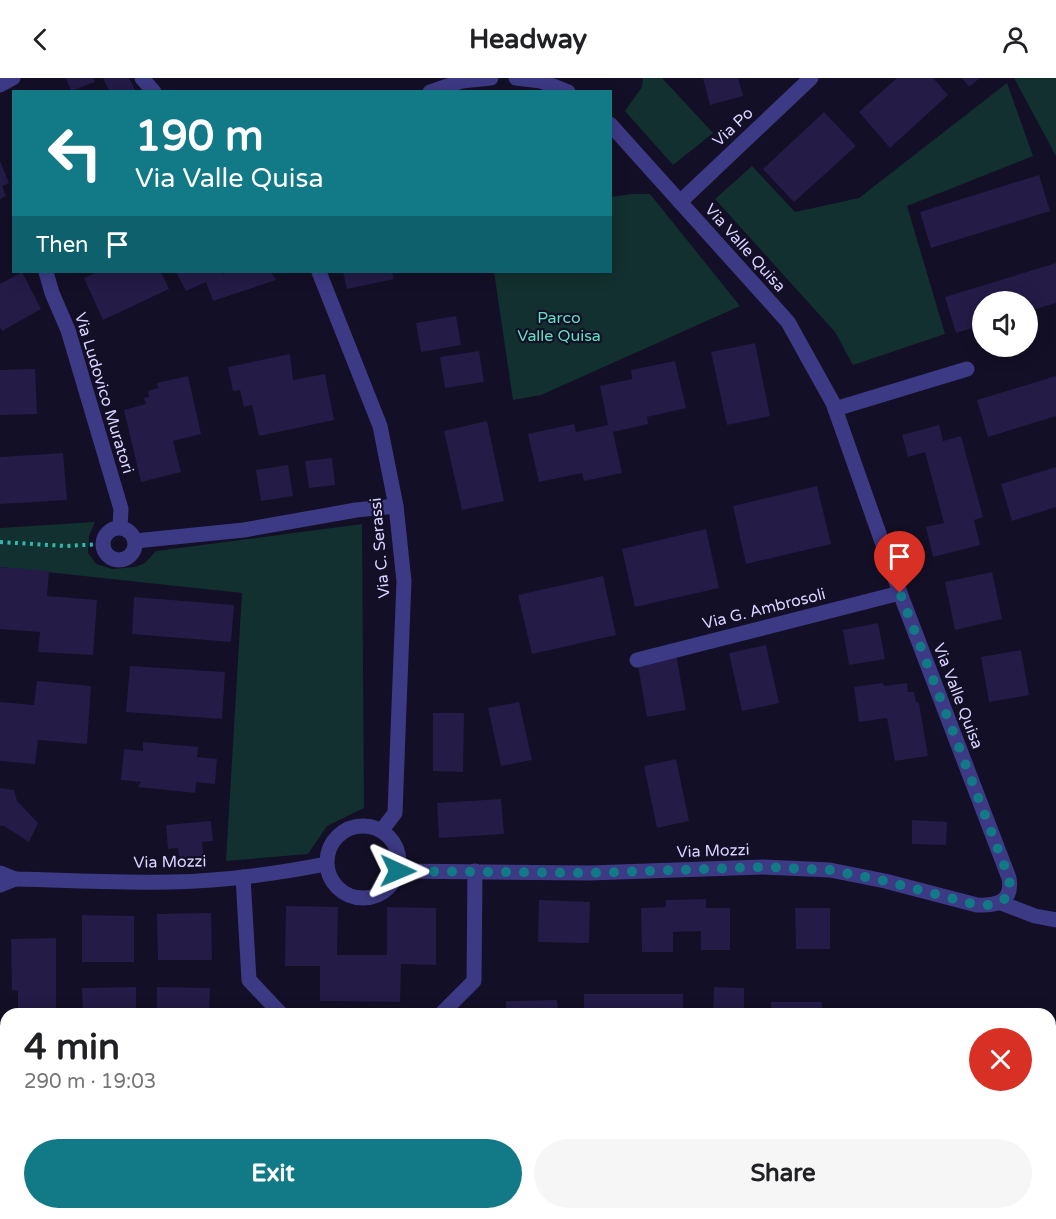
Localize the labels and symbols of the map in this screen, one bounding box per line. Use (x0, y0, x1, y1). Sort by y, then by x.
street label: Via Po (709, 103, 757, 151)
street label: Via Valle Quisa (700, 200, 790, 296)
park label: Parco Valle Quisa (517, 308, 601, 346)
street label: Via Ludovico Muratori (70, 310, 138, 476)
street label: Via C. Serassi (366, 497, 394, 599)
pin (874, 531, 925, 593)
street label: Via G. Ambrosoli (700, 584, 828, 634)
street label: Via Valle Quisa (929, 640, 987, 752)
position arrow (366, 839, 430, 903)
street label: Via Mozzi (676, 840, 750, 862)
street label: Via Mozzi (133, 851, 207, 873)

